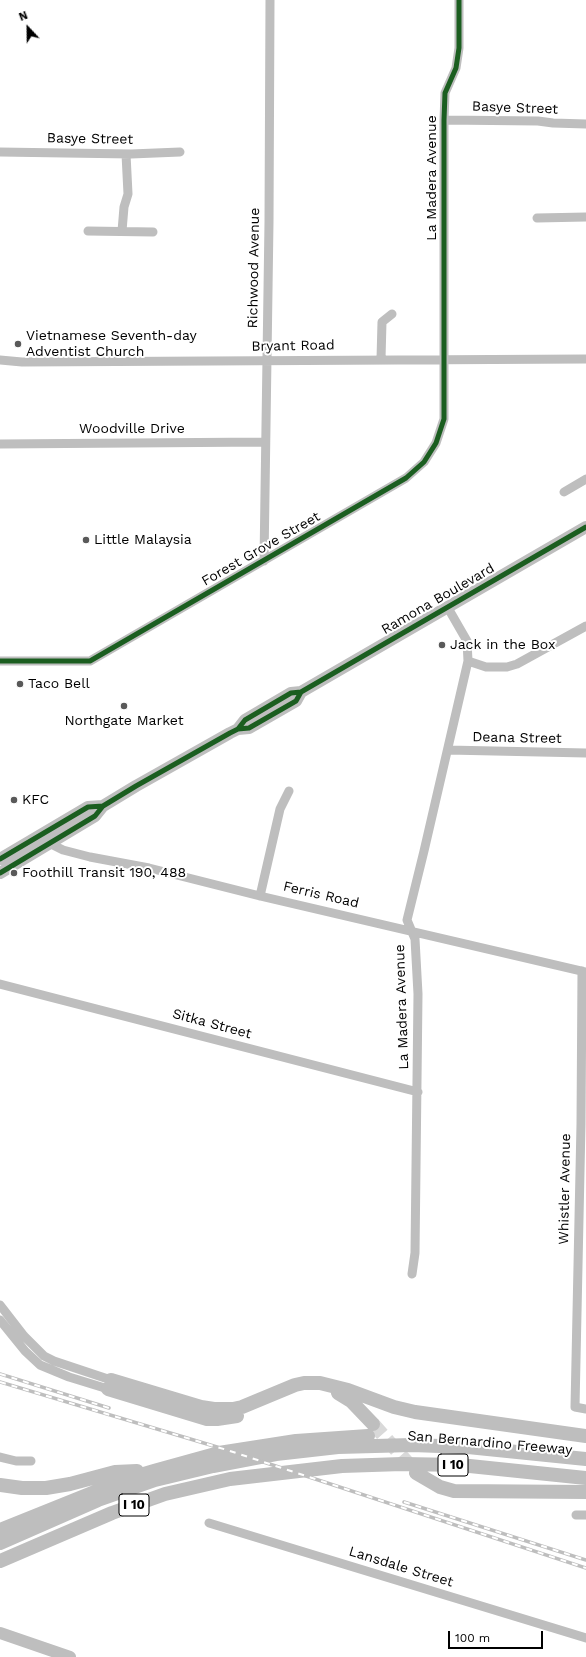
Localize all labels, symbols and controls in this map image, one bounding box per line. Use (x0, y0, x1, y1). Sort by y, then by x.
north arrow (8, 8, 48, 48)
text: N (17, 9, 30, 24)
street label: Basye Street (472, 98, 558, 118)
street label: La Madera Avenue (424, 115, 440, 241)
street label: Basye Street (47, 130, 133, 148)
street label: Richwood Avenue (245, 208, 263, 328)
place label: Vietnamese Seventh-day Adventist Church (26, 328, 197, 360)
street label: Bryant Road (251, 337, 335, 355)
marker: Vietnamese Seventh-day Adventist Church (13, 339, 23, 349)
street label: Woodville Drive (79, 421, 185, 437)
street label: Forest Grove Street (199, 508, 323, 590)
place label: Little Malaysia (94, 532, 192, 548)
marker: Little Malaysia (81, 535, 91, 545)
street label: Ramona Boulevard (378, 560, 498, 638)
place label: Jack in the Box (450, 637, 555, 653)
marker: Jack in the Box (437, 640, 447, 650)
place label: Taco Bell (28, 676, 90, 692)
marker: Taco Bell (15, 679, 25, 689)
marker: Northgate Market (119, 701, 129, 711)
place label: Northgate Market (64, 713, 184, 729)
street label: Deana Street (472, 729, 562, 747)
place label: KFC (22, 792, 49, 808)
marker: KFC (9, 795, 19, 805)
place label: Foothill Transit 190, 488 (22, 865, 186, 881)
marker: Foothill Transit 190, 488 (9, 868, 19, 878)
street label: Ferris Road (281, 878, 361, 912)
street label: La Madera Avenue (391, 944, 413, 1070)
street label: Sitka Street (171, 1005, 253, 1043)
street label: Whistler Avenue (556, 1133, 574, 1245)
street label: San Bernardino Freeway (407, 1427, 573, 1459)
road number: I 10 (438, 1454, 468, 1476)
road number: I 10 (119, 1494, 149, 1516)
street label: Lansdale Street (347, 1543, 455, 1591)
scale bar (450, 1623, 545, 1649)
text: 100 m (455, 1631, 490, 1645)

